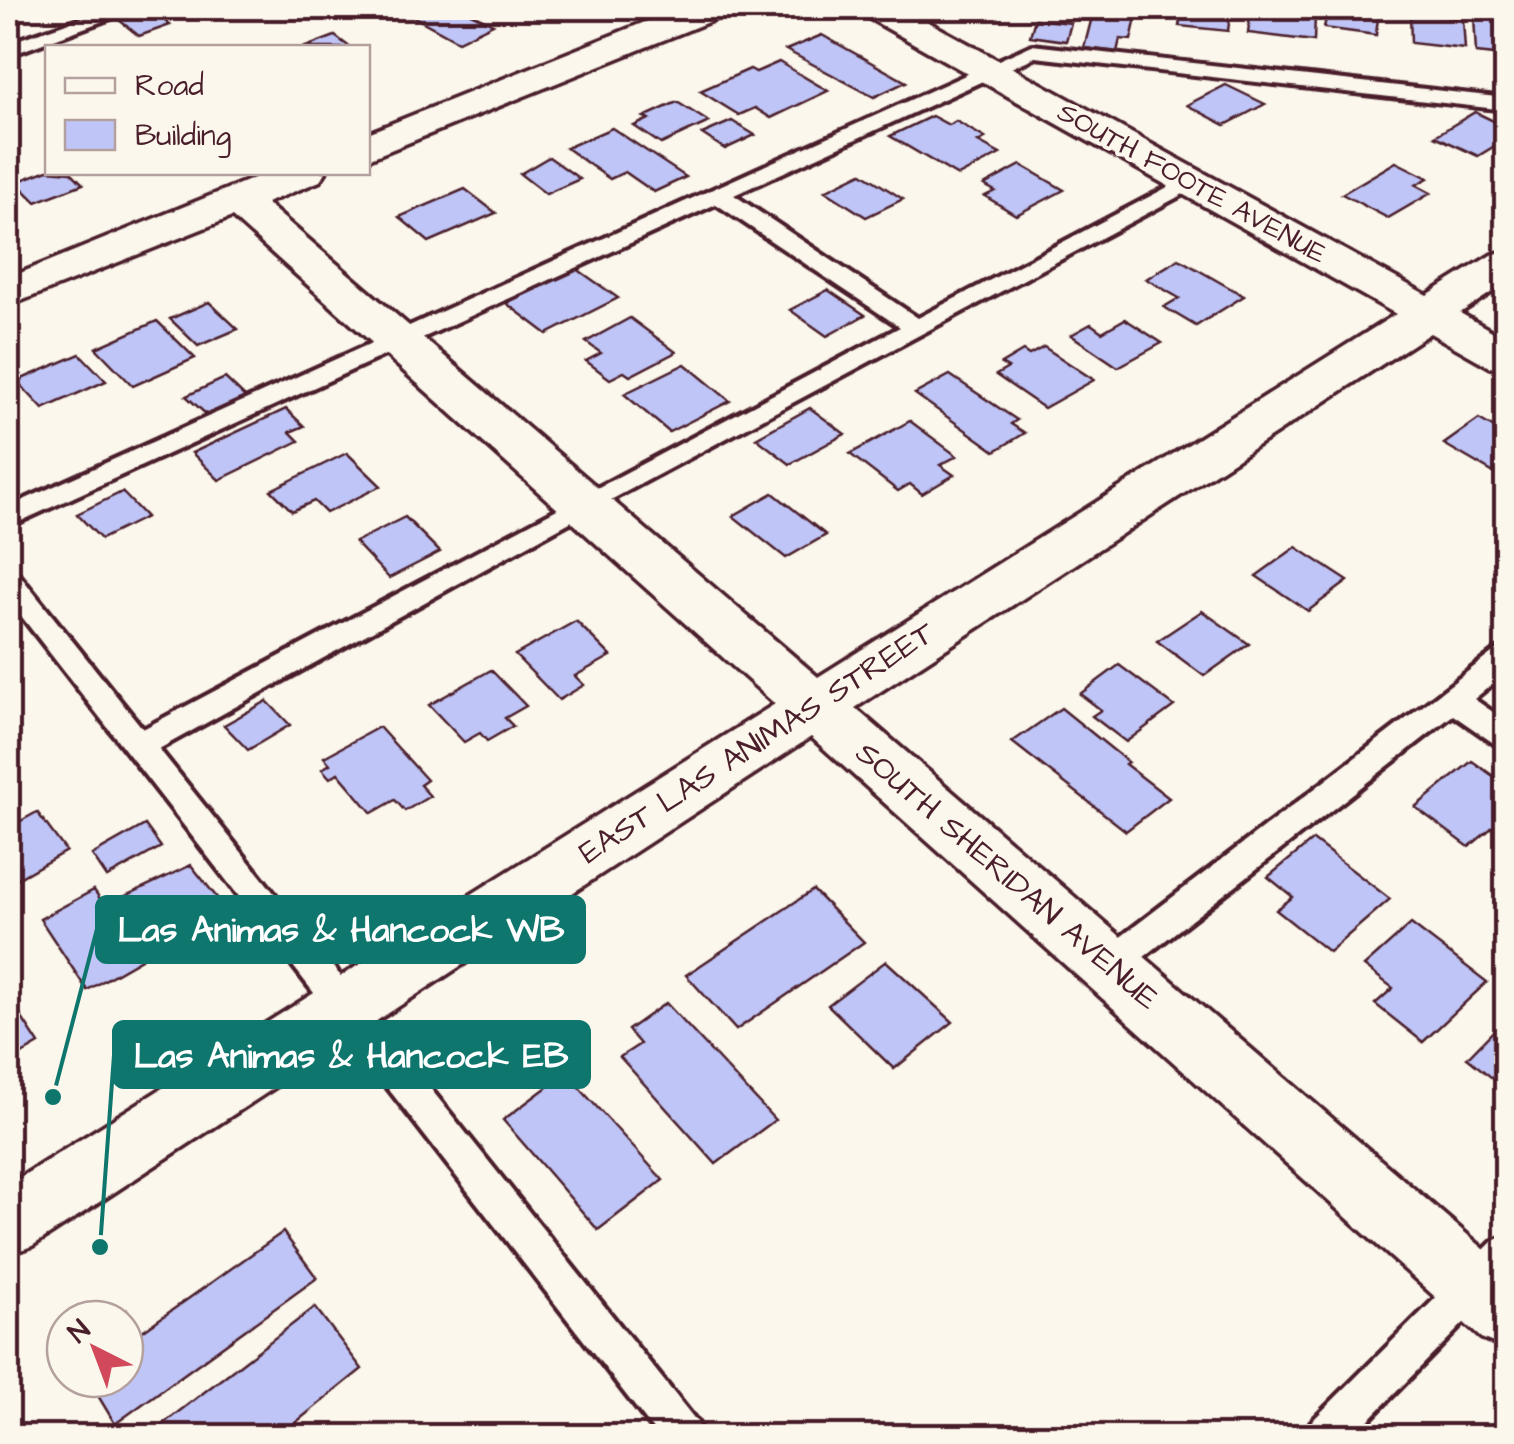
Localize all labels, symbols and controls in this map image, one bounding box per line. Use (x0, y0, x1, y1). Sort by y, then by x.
legend (45, 45, 370, 175)
text: Road (135, 65, 204, 107)
street label: SOUTH FOOTE AVENUE (1050, 93, 1334, 273)
text: Building (135, 115, 231, 158)
street label: EAST LAS ANIMAS STREET (570, 611, 944, 875)
street label: SOUTH SHERIDAN AVENUE (845, 731, 1169, 1021)
callout: Las Animas & Hancock WB (97, 897, 584, 962)
text: Las Animas & Hancock WB (118, 906, 564, 955)
callout: Las Animas & Hancock EB (114, 1022, 589, 1087)
text: Las Animas & Hancock EB (134, 1032, 568, 1081)
north arrow (45, 1299, 145, 1399)
text: N (60, 1311, 99, 1352)

